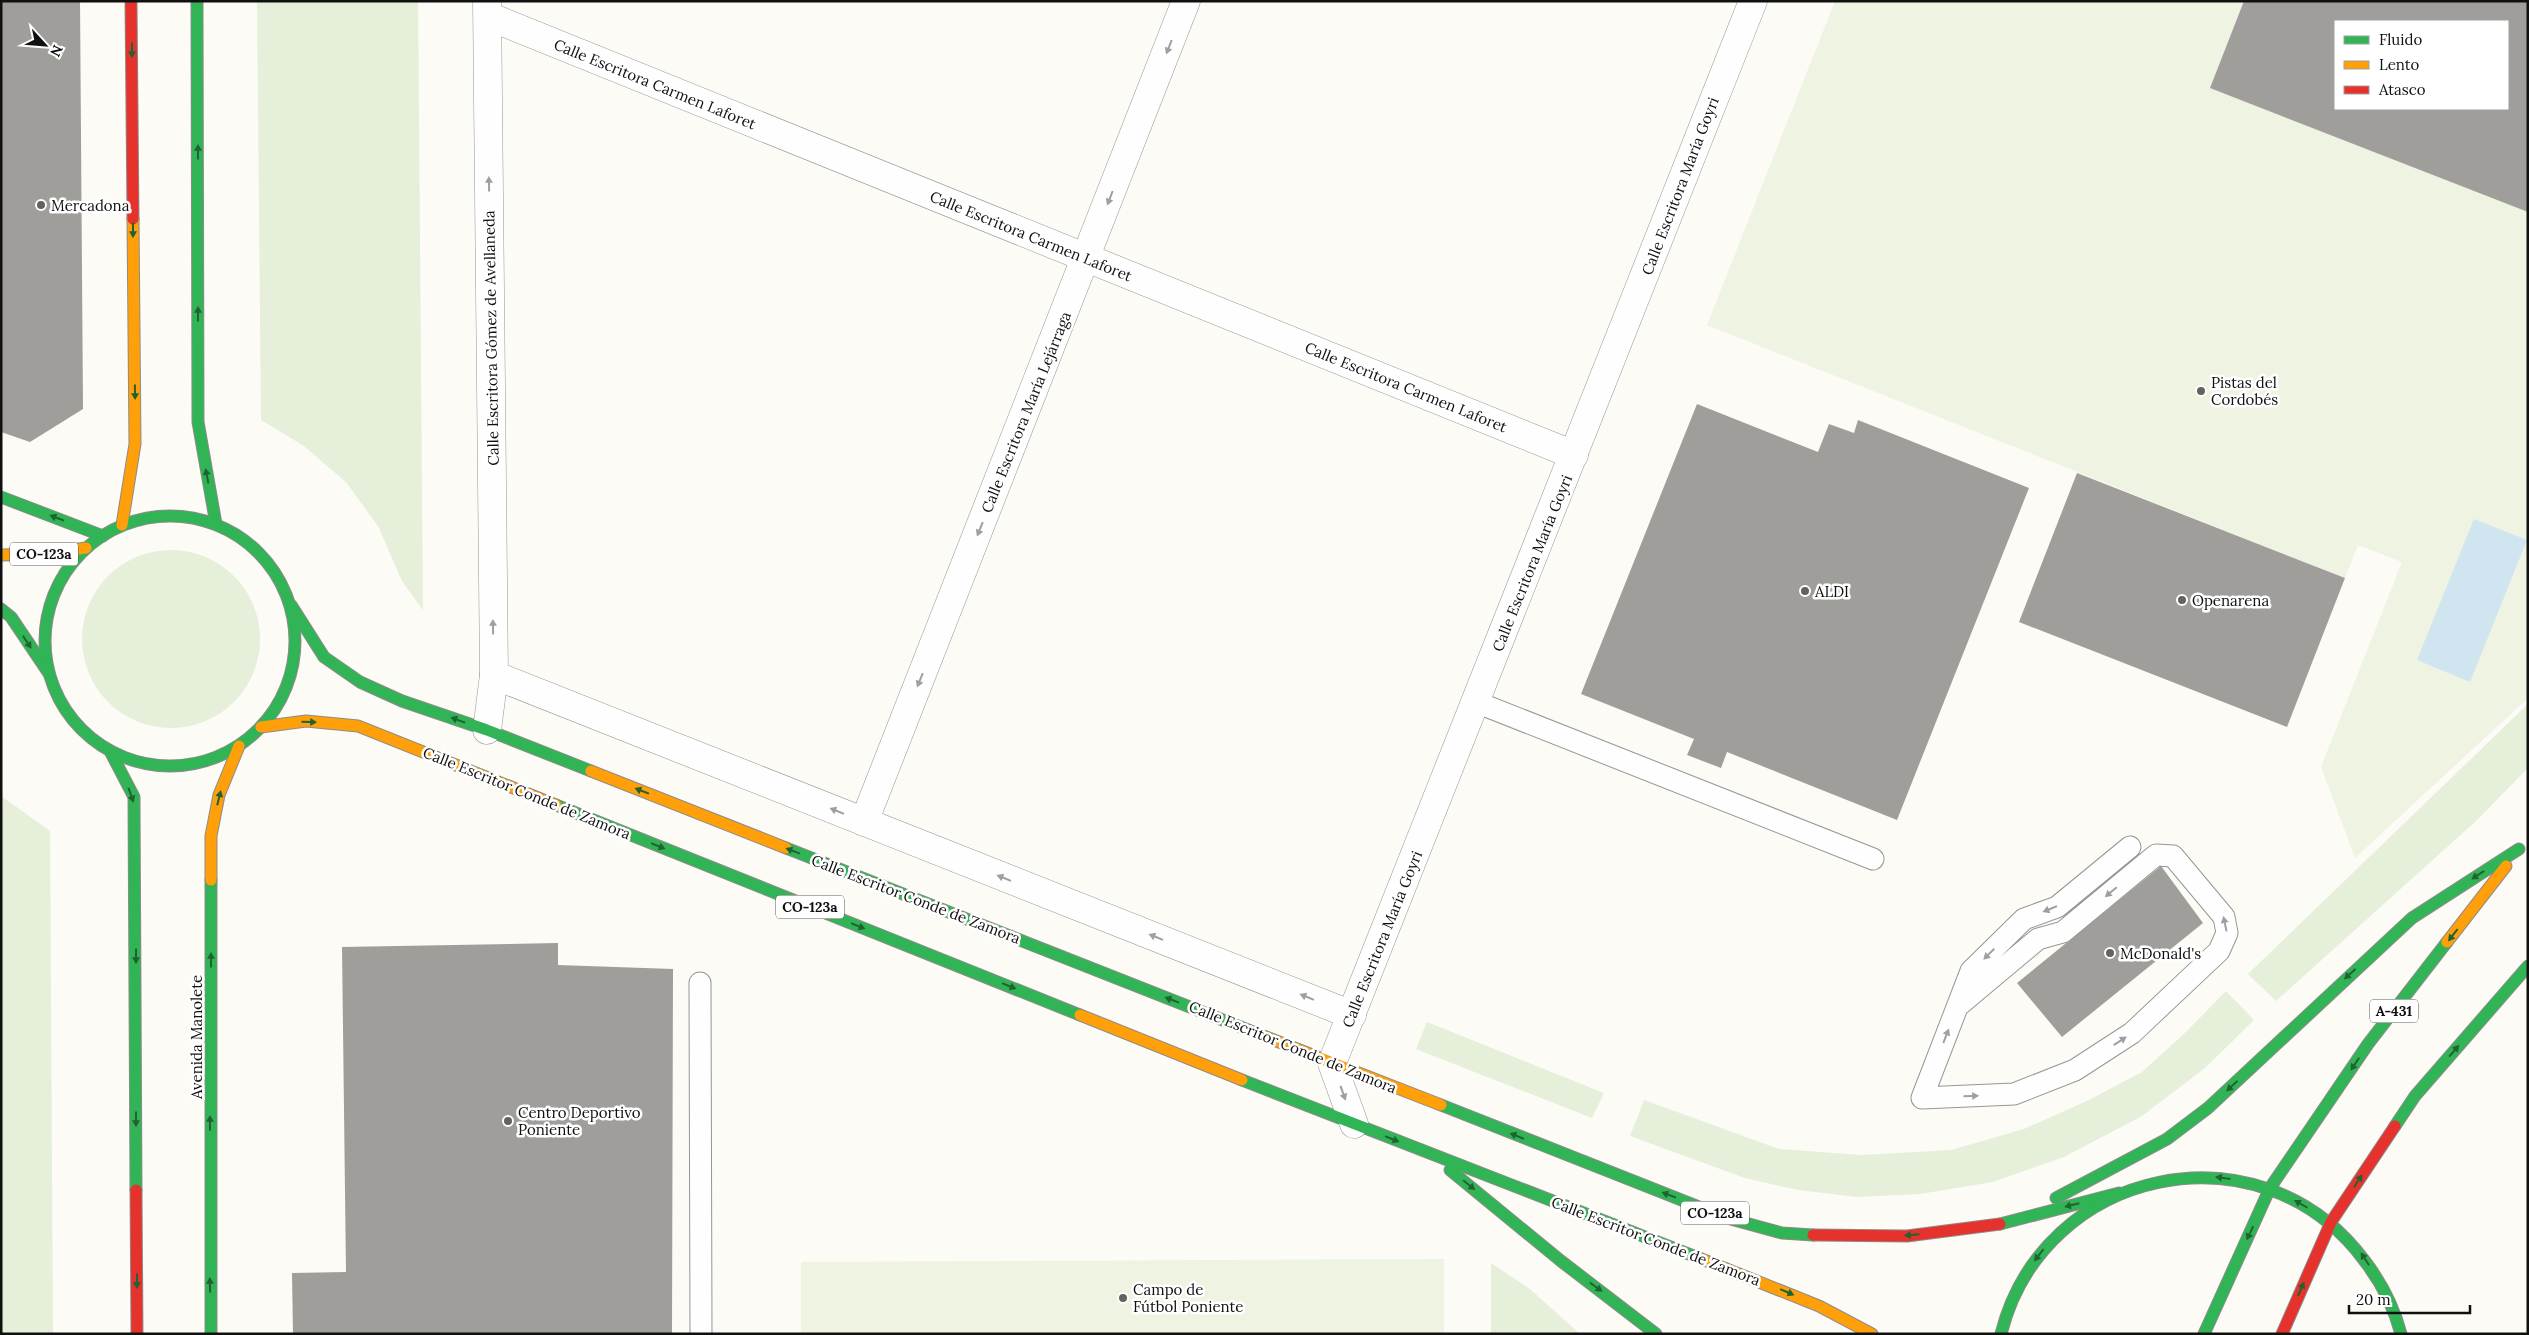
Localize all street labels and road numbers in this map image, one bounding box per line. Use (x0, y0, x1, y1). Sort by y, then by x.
street label: Calle Escritora Carmen Laforet (551, 35, 759, 133)
street label: Calle Escritora María Goyri (1637, 94, 1723, 278)
street label: Calle Escritora Carmen Laforet (927, 187, 1135, 285)
street label: Calle Escritora Gómez de Avellaneda (479, 210, 503, 466)
street label: Calle Escritora María Lejárraga (977, 308, 1075, 515)
street label: Calle Escritora Carmen Laforet (1302, 338, 1510, 436)
street label: Calle Escritora María Goyri (1488, 472, 1576, 654)
road number: CO-123a (10, 542, 78, 566)
street label: Calle Escritor Conde de Zamora (420, 743, 634, 844)
street label: Calle Escritora María Goyri (1338, 848, 1426, 1030)
street label: Calle Escritor Conde de Zamora (809, 850, 1023, 948)
road number: CO-123a (776, 896, 844, 919)
street label: Avenida Manolete (187, 975, 206, 1100)
street label: Calle Escritor Conde de Zamora (1186, 997, 1400, 1098)
road number: A-431 (2370, 999, 2418, 1022)
street label: Calle Escritor Conde de Zamora (1549, 1192, 1763, 1290)
road number: CO-123a (1681, 1202, 1749, 1224)

